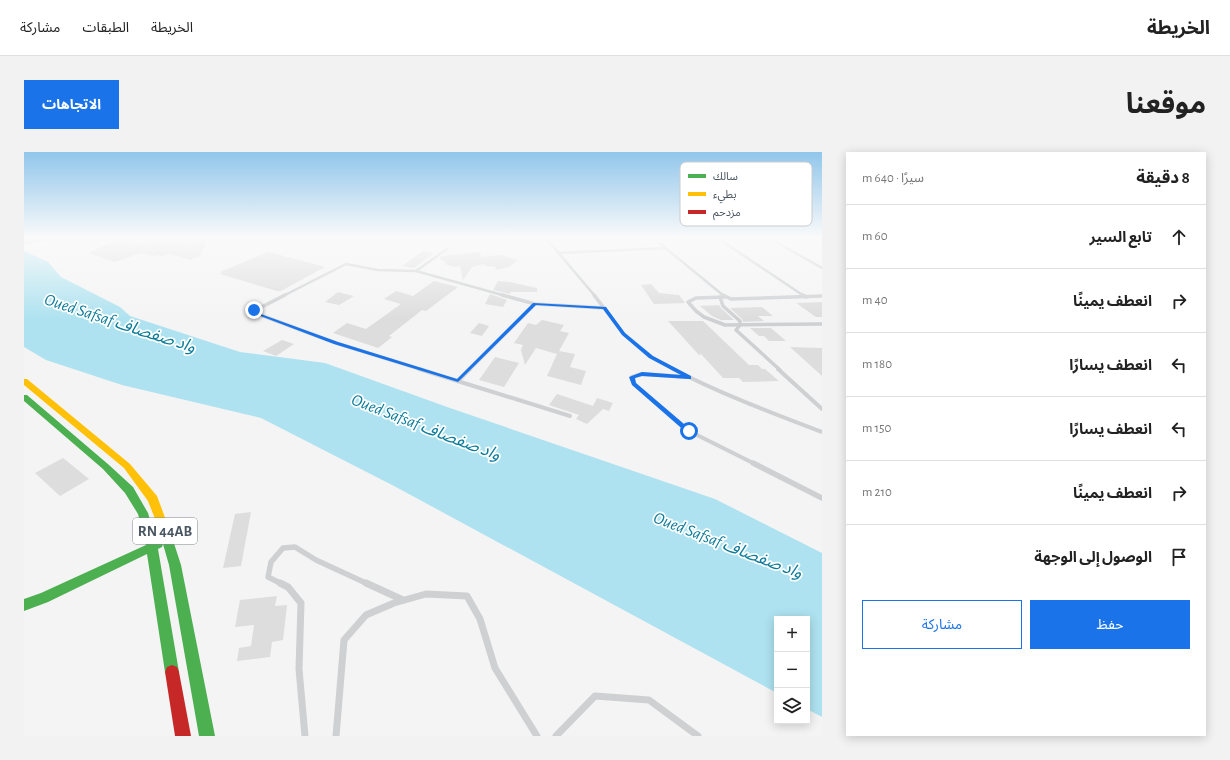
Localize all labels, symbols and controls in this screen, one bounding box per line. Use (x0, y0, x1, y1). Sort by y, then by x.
text: الخريطة (1147, 19, 1210, 38)
text: مشاركة (20, 21, 60, 35)
text: الطبقات (82, 21, 129, 35)
text: الخريطة (151, 21, 193, 35)
button: الاتجاهات (24, 80, 119, 129)
text: موقعنا (1126, 91, 1206, 119)
legend (680, 162, 812, 226)
text: 8 دقيقة (1136, 169, 1190, 186)
text: سالك (713, 171, 738, 182)
text: سيرًا · 640 m (862, 172, 924, 185)
text: بطيء (713, 189, 736, 204)
text: مزدحم (713, 207, 741, 221)
icon: ahead (1168, 226, 1190, 248)
text: 60 m (862, 230, 888, 243)
text: تابع السير (1090, 230, 1152, 245)
icon: right (1168, 290, 1190, 312)
water label: Oued Safsaf واد صفصاف (42, 291, 198, 357)
text: 40 m (862, 294, 888, 307)
text: انعطف يمينًا (1073, 294, 1152, 309)
route end (245, 301, 263, 319)
icon: left (1168, 354, 1190, 376)
text: 180 m (862, 358, 892, 371)
text: انعطف يسارًا (1069, 358, 1152, 373)
water label: Oued Safsaf واد صفصاف (349, 391, 503, 464)
icon: left (1168, 418, 1190, 440)
route start (680, 422, 698, 440)
text: 150 m (862, 422, 891, 435)
text: انعطف يسارًا (1069, 422, 1152, 437)
icon: right (1168, 482, 1190, 504)
text: 210 m (862, 486, 892, 499)
text: انعطف يمينًا (1073, 486, 1152, 501)
water label: Oued Safsaf واد صفصاف (651, 509, 805, 582)
road number: RN 44AB (133, 518, 197, 544)
icon: arrive (1168, 546, 1190, 568)
text: الوصول إلى الوجهة (1034, 550, 1152, 565)
button: مشاركة (862, 600, 1022, 649)
button: حفظ (1030, 600, 1190, 649)
map controls (774, 616, 810, 724)
button: + (774, 616, 810, 652)
button: − (774, 652, 810, 688)
button: layers (774, 688, 810, 724)

